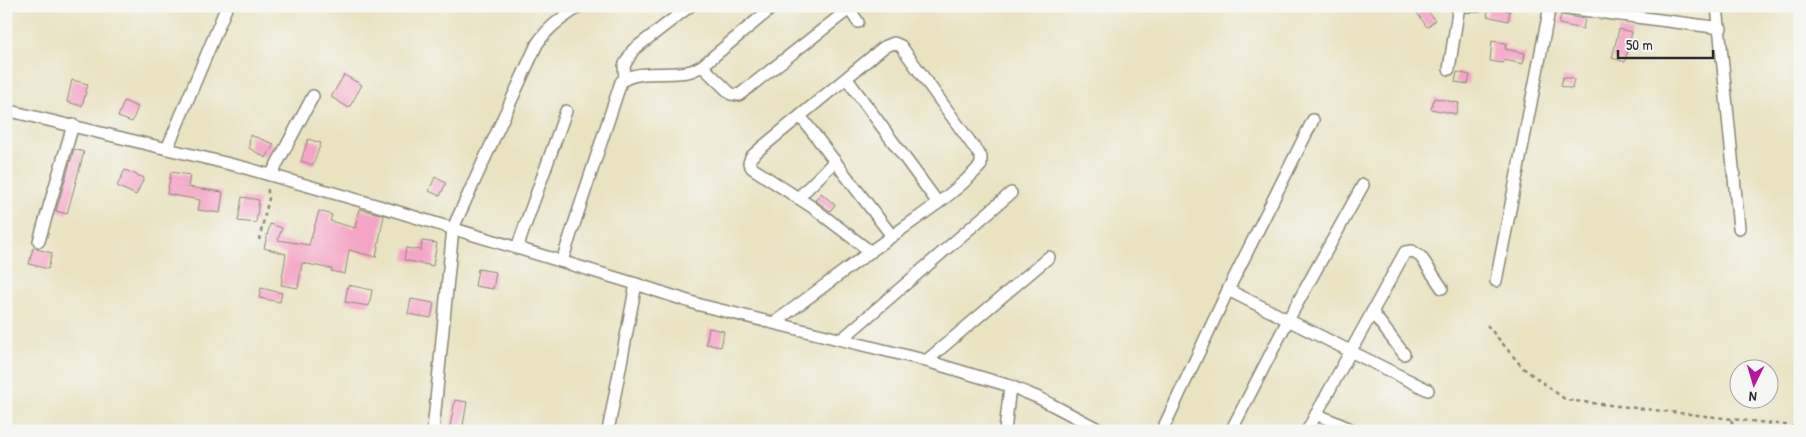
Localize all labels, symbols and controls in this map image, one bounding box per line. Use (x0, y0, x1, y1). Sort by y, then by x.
scale bar (1618, 28, 1714, 60)
text: 50 m (1626, 34, 1653, 55)
north arrow (1728, 360, 1778, 410)
text: N (1748, 388, 1757, 407)

